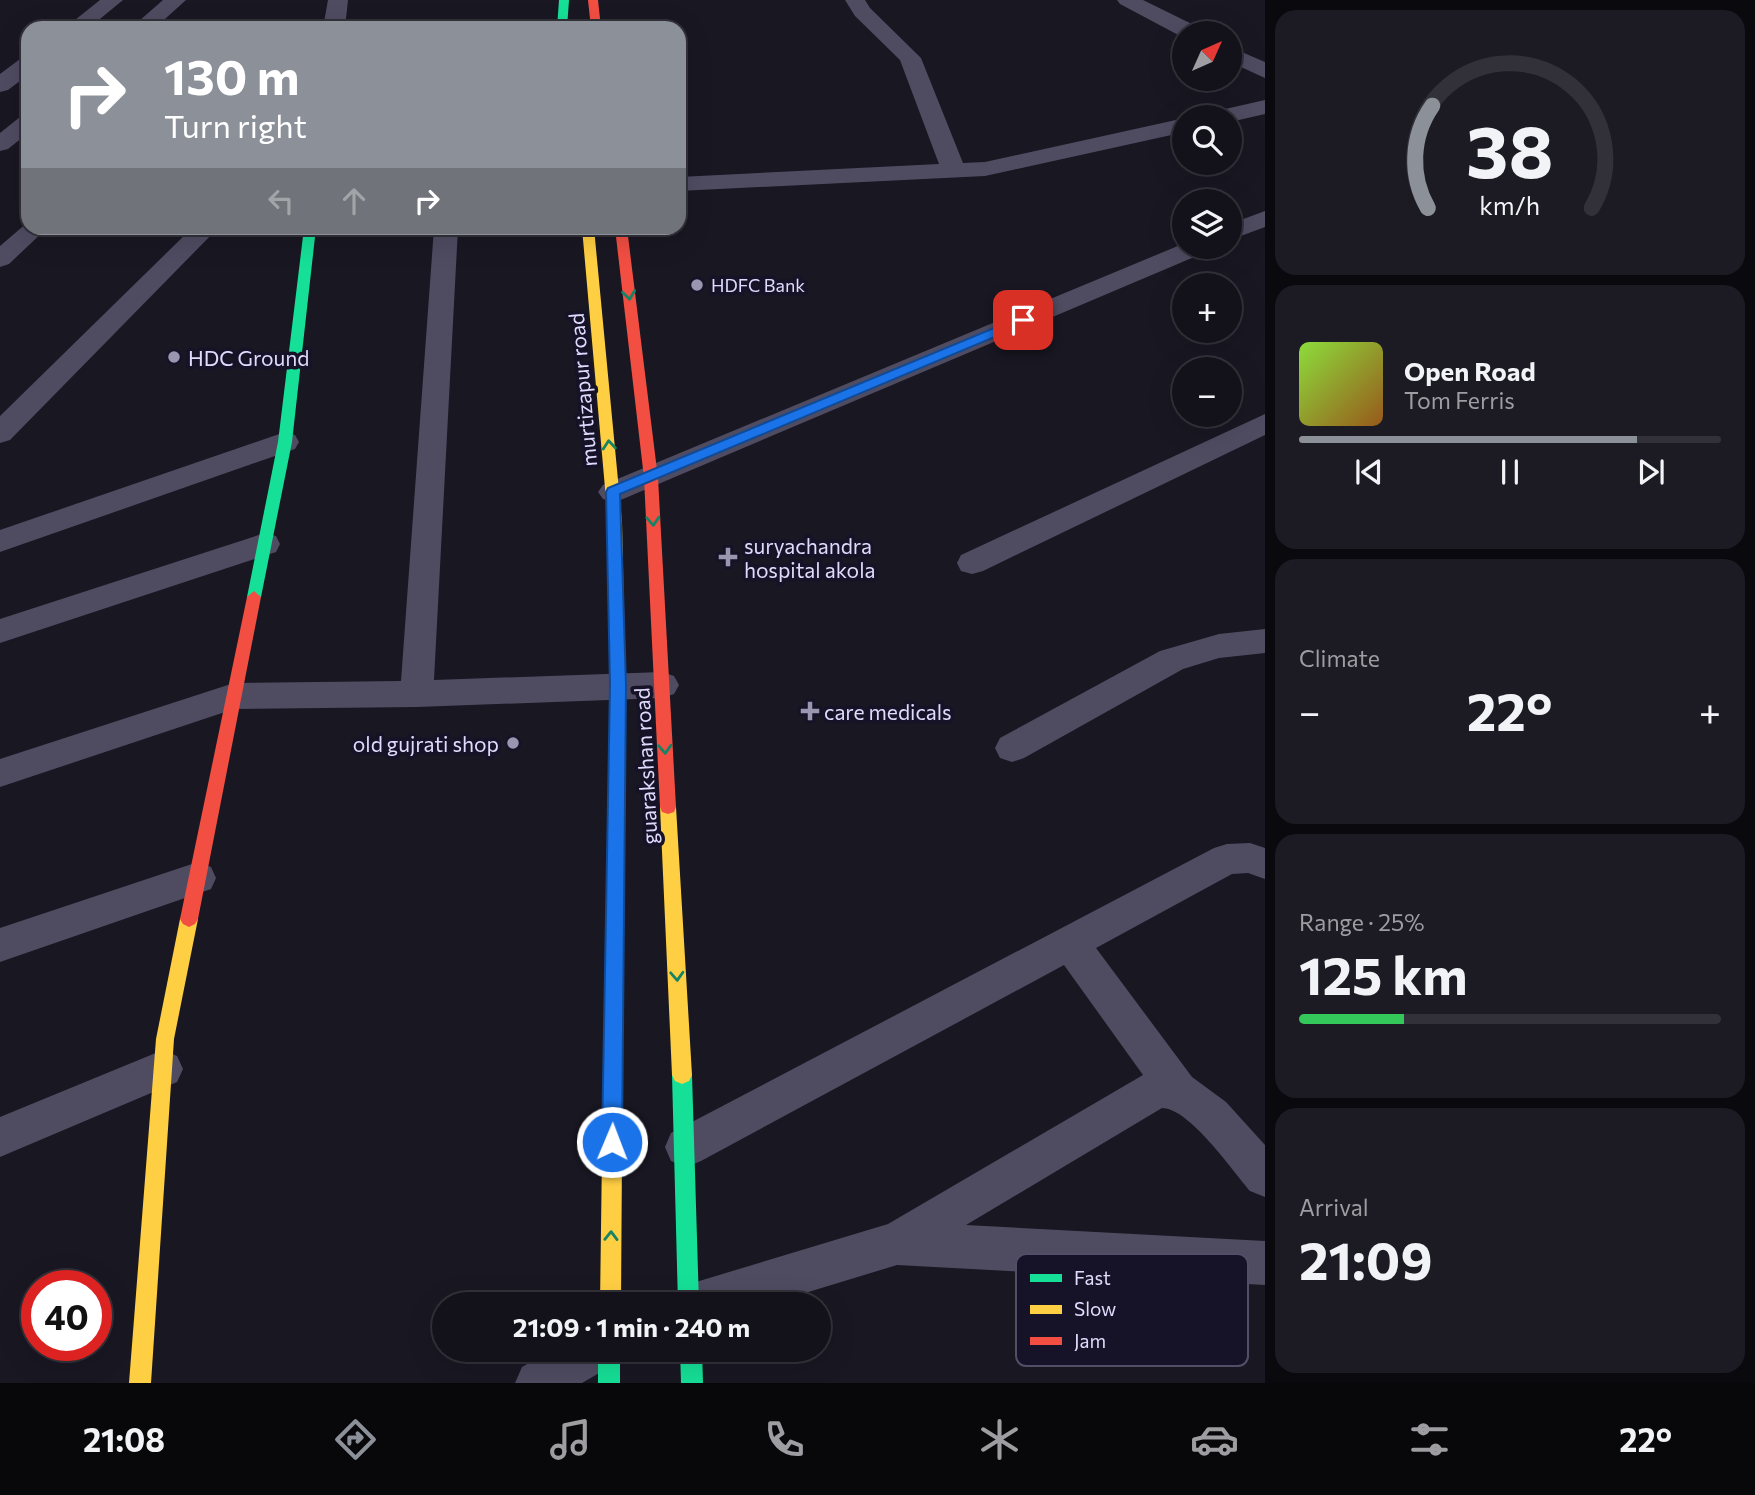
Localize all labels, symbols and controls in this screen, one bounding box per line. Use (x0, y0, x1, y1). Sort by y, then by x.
north arrow (1172, 21, 1242, 91)
map controls (1172, 21, 1242, 427)
text: 130 m (164, 45, 299, 105)
icon: right (49, 49, 140, 140)
text: Turn right (164, 105, 307, 145)
button: search (1172, 105, 1242, 175)
text: 38 (1466, 105, 1554, 194)
icon: left (262, 182, 300, 220)
icon: ahead (335, 182, 373, 220)
icon: right (408, 182, 446, 220)
button: layers (1172, 189, 1242, 259)
text: km/h (1480, 190, 1540, 220)
button: + (1172, 273, 1242, 343)
place label: HDFC Bank (711, 274, 805, 296)
marker: HDFC Bank (689, 277, 705, 293)
one-way arrow (621, 289, 636, 301)
pin (993, 290, 1053, 350)
icon: arrive (1004, 301, 1042, 339)
street label: murtizapur road (563, 312, 601, 468)
place label: HDC Ground (188, 345, 309, 370)
marker: HDC Ground (166, 349, 182, 365)
text: Open Road (1404, 355, 1536, 386)
button: − (1172, 357, 1242, 427)
text: Tom Ferris (1404, 386, 1515, 414)
one-way arrow (602, 439, 617, 450)
icon: previous (1350, 453, 1388, 491)
icon: pause (1491, 453, 1529, 491)
icon: next (1632, 453, 1670, 491)
one-way arrow (646, 516, 661, 527)
place label: suryachandra hospital akola (744, 533, 875, 582)
marker: suryachandra hospital akola (718, 547, 738, 567)
text: Climate (1299, 644, 1380, 672)
text: 22° (1467, 678, 1552, 742)
street label: guarakshan road (628, 687, 662, 845)
text: − (1299, 687, 1321, 734)
text: + (1699, 687, 1721, 734)
place label: care medicals (824, 699, 952, 724)
marker: care medicals (802, 703, 818, 719)
place label: old gujrati shop (353, 731, 499, 756)
marker: old gujrati shop (505, 735, 521, 751)
one-way arrow (657, 743, 672, 754)
text: Range · 25% (1299, 908, 1424, 936)
text: 125 km (1299, 942, 1468, 1006)
one-way arrow (669, 970, 684, 981)
position arrow (575, 1105, 649, 1179)
text: Arrival (1299, 1193, 1369, 1221)
text: 21:09 (1299, 1227, 1433, 1291)
one-way arrow (603, 1230, 619, 1240)
legend (1016, 1254, 1248, 1366)
text: Fast (1074, 1266, 1111, 1289)
speed limit sign: 40 (21, 1270, 112, 1361)
text: Slow (1074, 1297, 1116, 1320)
text: 21:09 · 1 min · 240 m (513, 1311, 750, 1342)
text: Jam (1074, 1329, 1106, 1352)
icon: directions (331, 1415, 380, 1464)
icon: music (546, 1415, 595, 1464)
icon: phone (760, 1415, 809, 1464)
icon: climate (975, 1415, 1024, 1464)
icon: car (1190, 1415, 1239, 1464)
icon: filters (1405, 1415, 1454, 1464)
text: 21:08 (83, 1419, 165, 1459)
text: 22° (1619, 1419, 1672, 1459)

